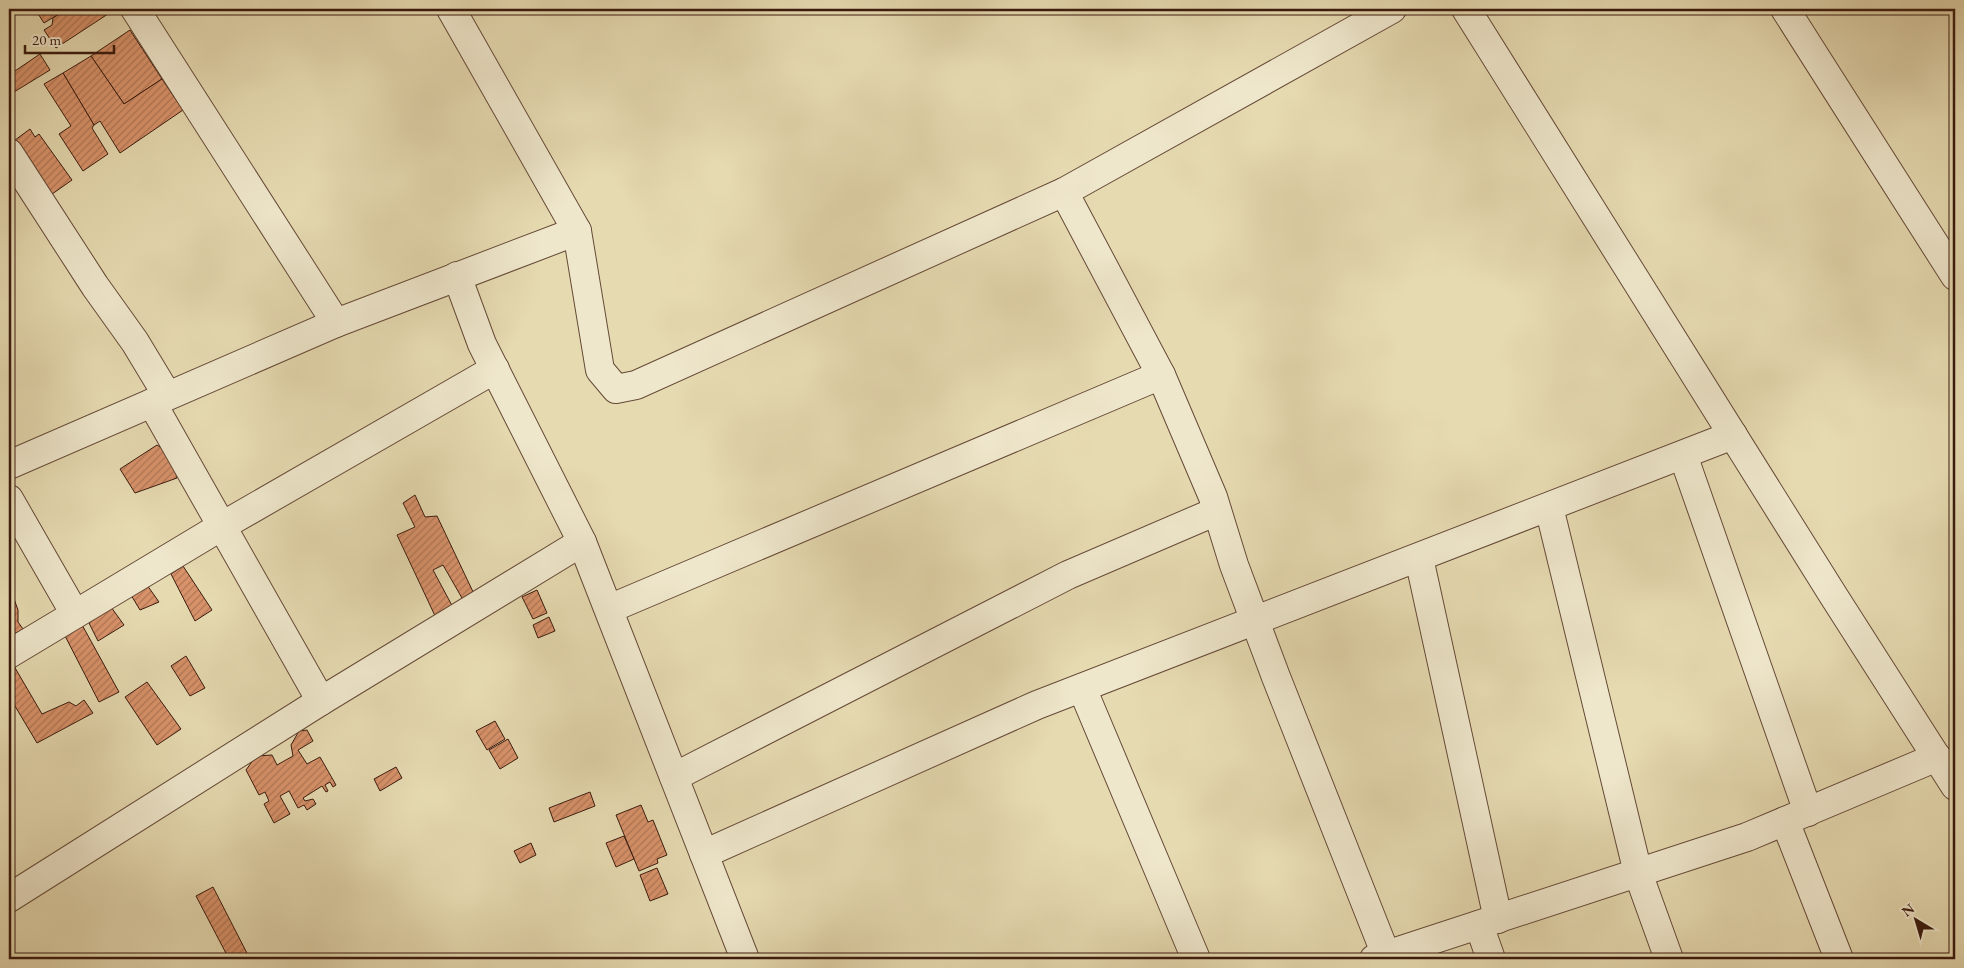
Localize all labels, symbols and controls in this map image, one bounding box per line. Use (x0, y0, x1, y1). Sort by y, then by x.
scale bar (25, 22, 114, 54)
text: 20 m (32, 30, 61, 49)
north arrow (1892, 896, 1942, 946)
text: N (1898, 899, 1919, 920)

